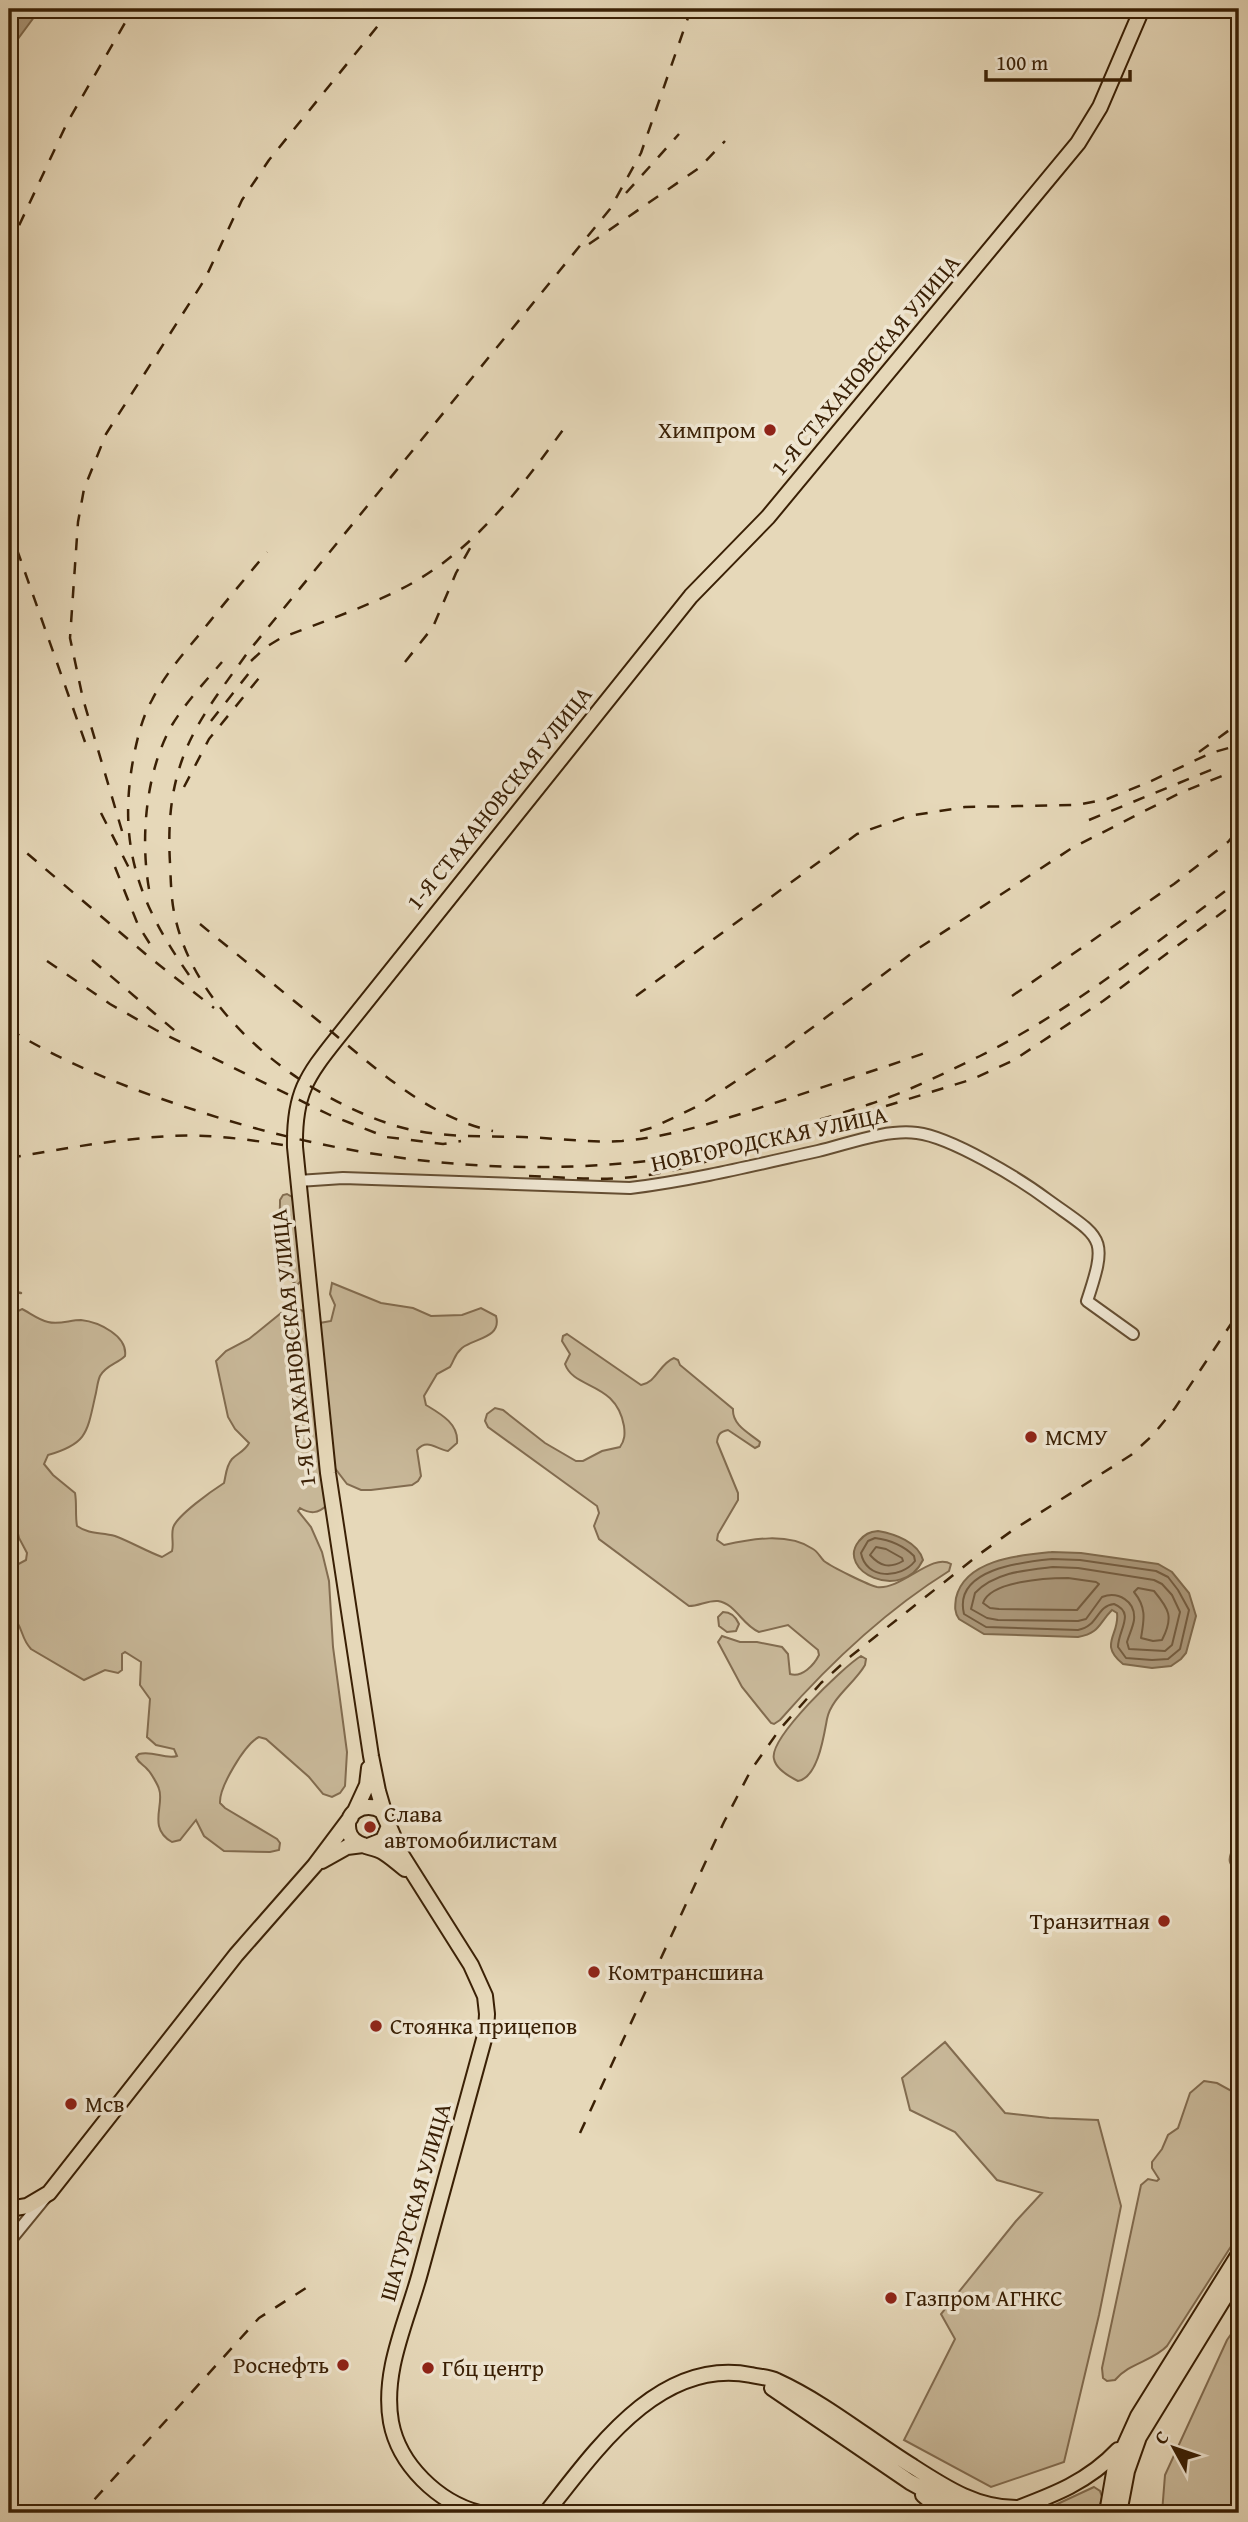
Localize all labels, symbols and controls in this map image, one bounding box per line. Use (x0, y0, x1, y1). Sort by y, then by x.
scale bar (986, 38, 1129, 82)
text: 100 m (996, 47, 1048, 78)
street label: 1-Я СТАХАНОВСКАЯ УЛИЦА (762, 247, 967, 482)
place label: Химпром (658, 413, 756, 446)
marker: Химпром (762, 422, 778, 438)
street label: 1-Я СТАХАНОВСКАЯ УЛИЦА (398, 679, 599, 917)
street label: НОВГОРОДСКАЯ УЛИЦА (648, 1097, 890, 1180)
street label: 1-Я СТАХАНОВСКАЯ УЛИЦА (261, 1207, 324, 1489)
place label: МСМУ (1045, 1420, 1109, 1453)
marker: МСМУ (1023, 1429, 1039, 1445)
place label: Слава автомобилистам (384, 1797, 558, 1856)
marker: Слава автомобилистам (362, 1819, 378, 1835)
place label: Транзитная (1030, 1904, 1150, 1937)
marker: Транзитная (1156, 1913, 1172, 1929)
place label: Комтрансшина (608, 1955, 764, 1988)
marker: Комтрансшина (586, 1964, 602, 1980)
place label: Стоянка прицепов (390, 2009, 577, 2042)
marker: Стоянка прицепов (368, 2018, 384, 2034)
place label: Мсв (85, 2087, 124, 2120)
marker: Мсв (63, 2096, 79, 2112)
street label: ШАТУРСКАЯ УЛИЦА (370, 2099, 459, 2305)
place label: Газпром АГНКС (905, 2281, 1063, 2314)
marker: Газпром АГНКС (883, 2290, 899, 2306)
place label: Роснефть (233, 2348, 329, 2381)
place label: Гбц центр (442, 2351, 544, 2384)
marker: Роснефть (335, 2357, 351, 2373)
marker: Гбц центр (420, 2360, 436, 2376)
north arrow (1140, 2414, 1210, 2484)
text: С (1147, 2424, 1175, 2450)

